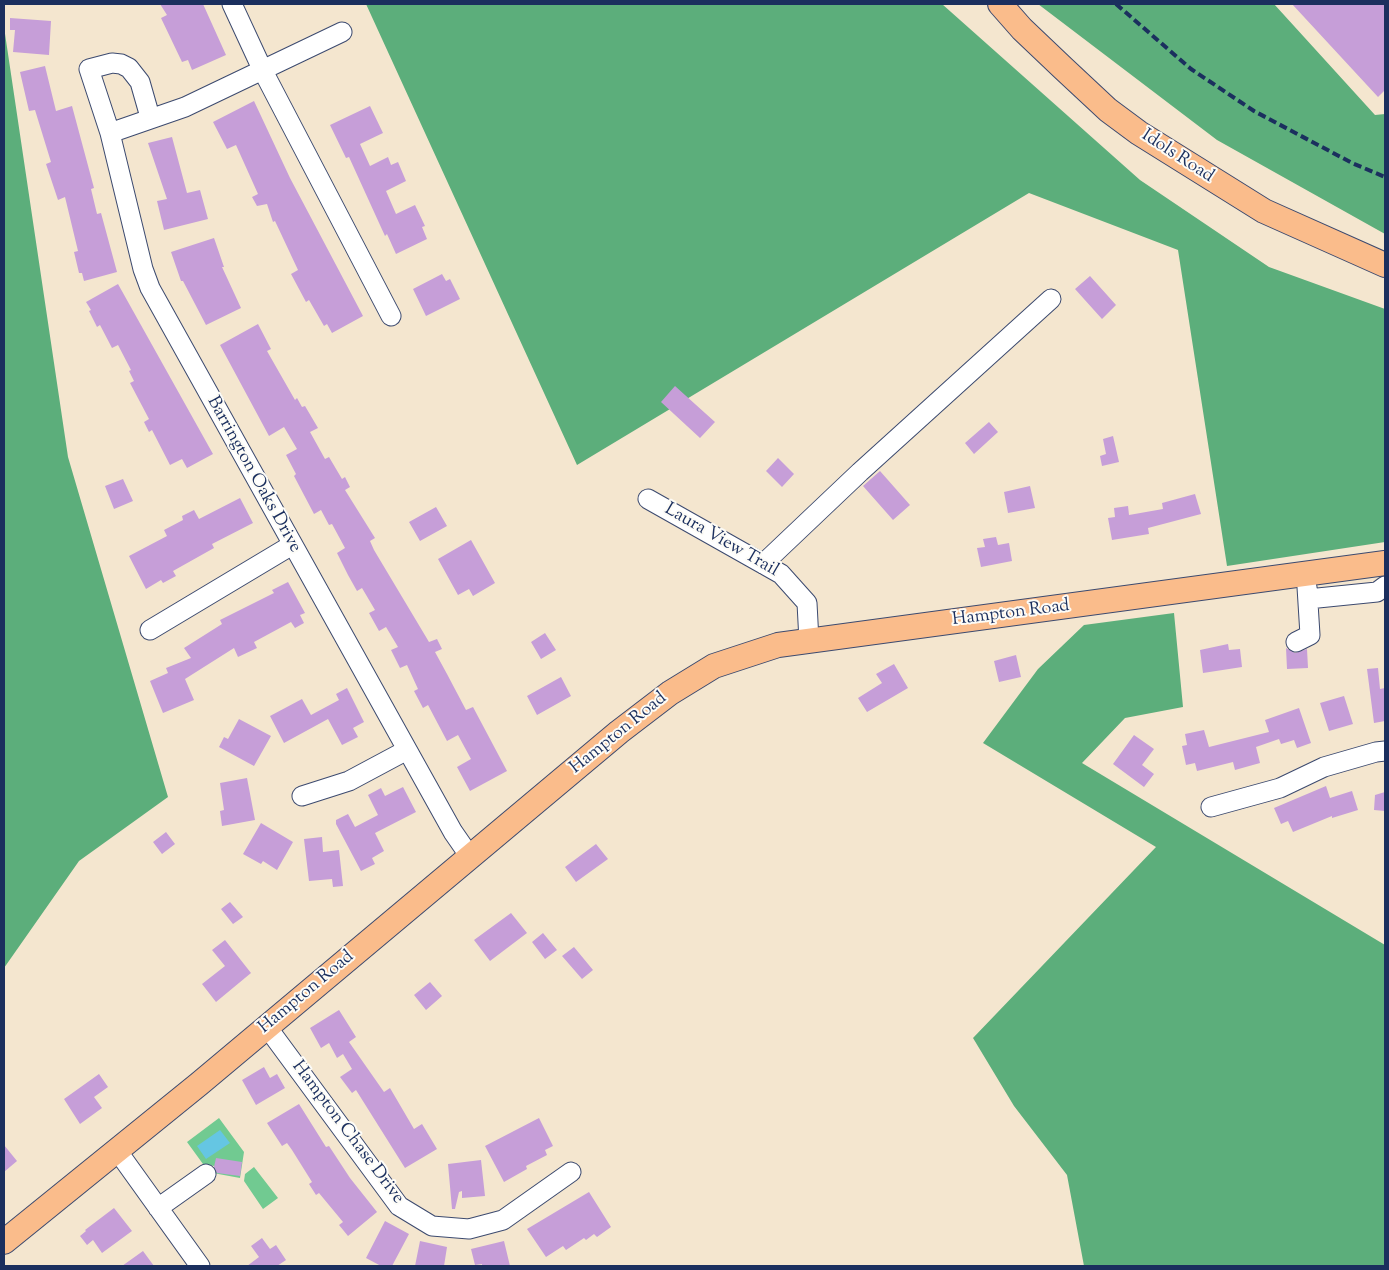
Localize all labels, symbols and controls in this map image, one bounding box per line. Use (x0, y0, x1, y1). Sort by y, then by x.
street label: Idols Road (1137, 126, 1217, 188)
street label: Barrington Oaks Drive (201, 393, 305, 557)
street label: Laura View Trail (660, 500, 782, 582)
street label: Hampton Road (951, 596, 1071, 632)
street label: Hampton Road (566, 688, 672, 780)
street label: Hampton Road (255, 947, 359, 1039)
street label: Hampton Chase Drive (286, 1057, 408, 1209)

